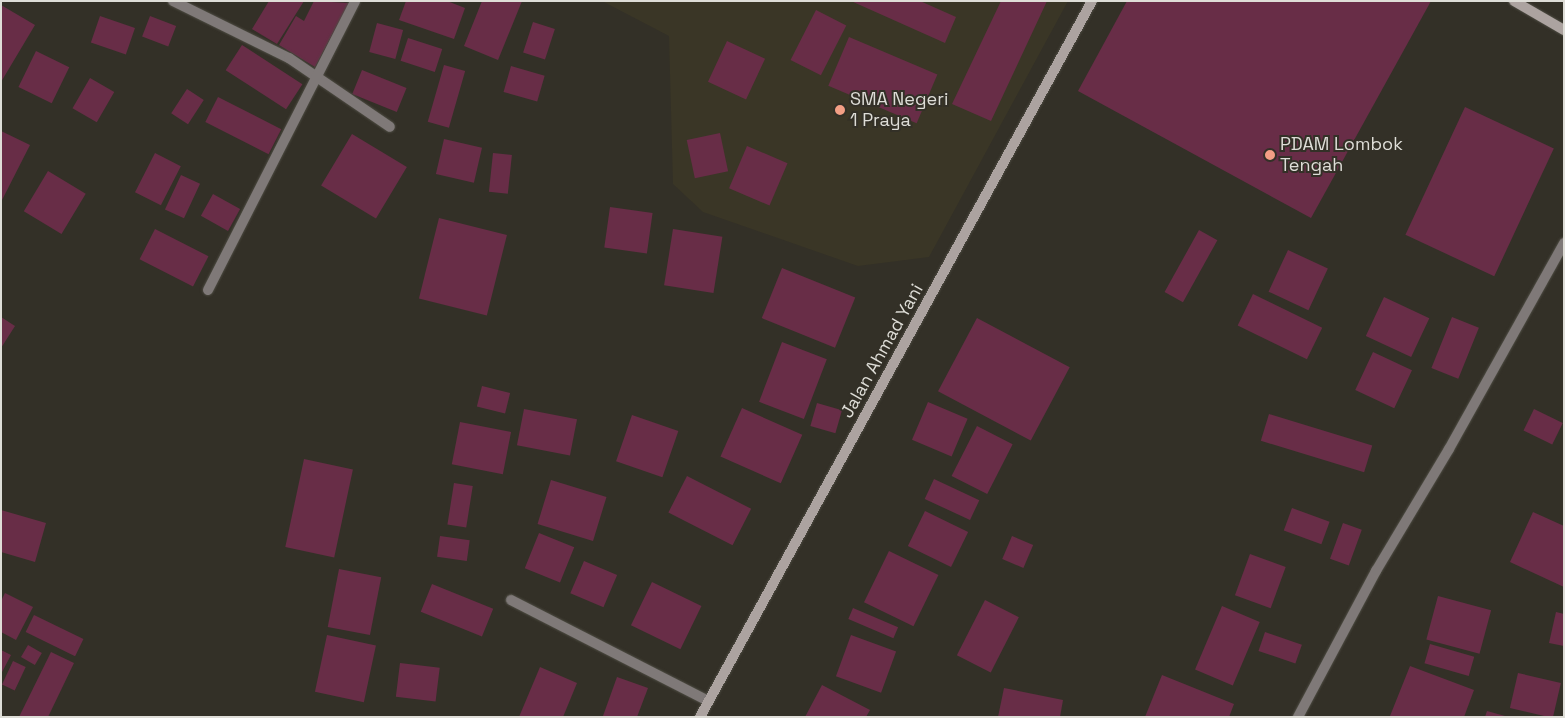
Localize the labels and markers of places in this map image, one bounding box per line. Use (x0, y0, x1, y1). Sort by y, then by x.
place label: SMA Negeri 1 Praya (850, 89, 949, 132)
marker: SMA Negeri 1 Praya (834, 104, 846, 116)
place label: PDAM Lombok Tengah (1280, 134, 1403, 176)
marker: PDAM Lombok Tengah (1264, 149, 1276, 161)

